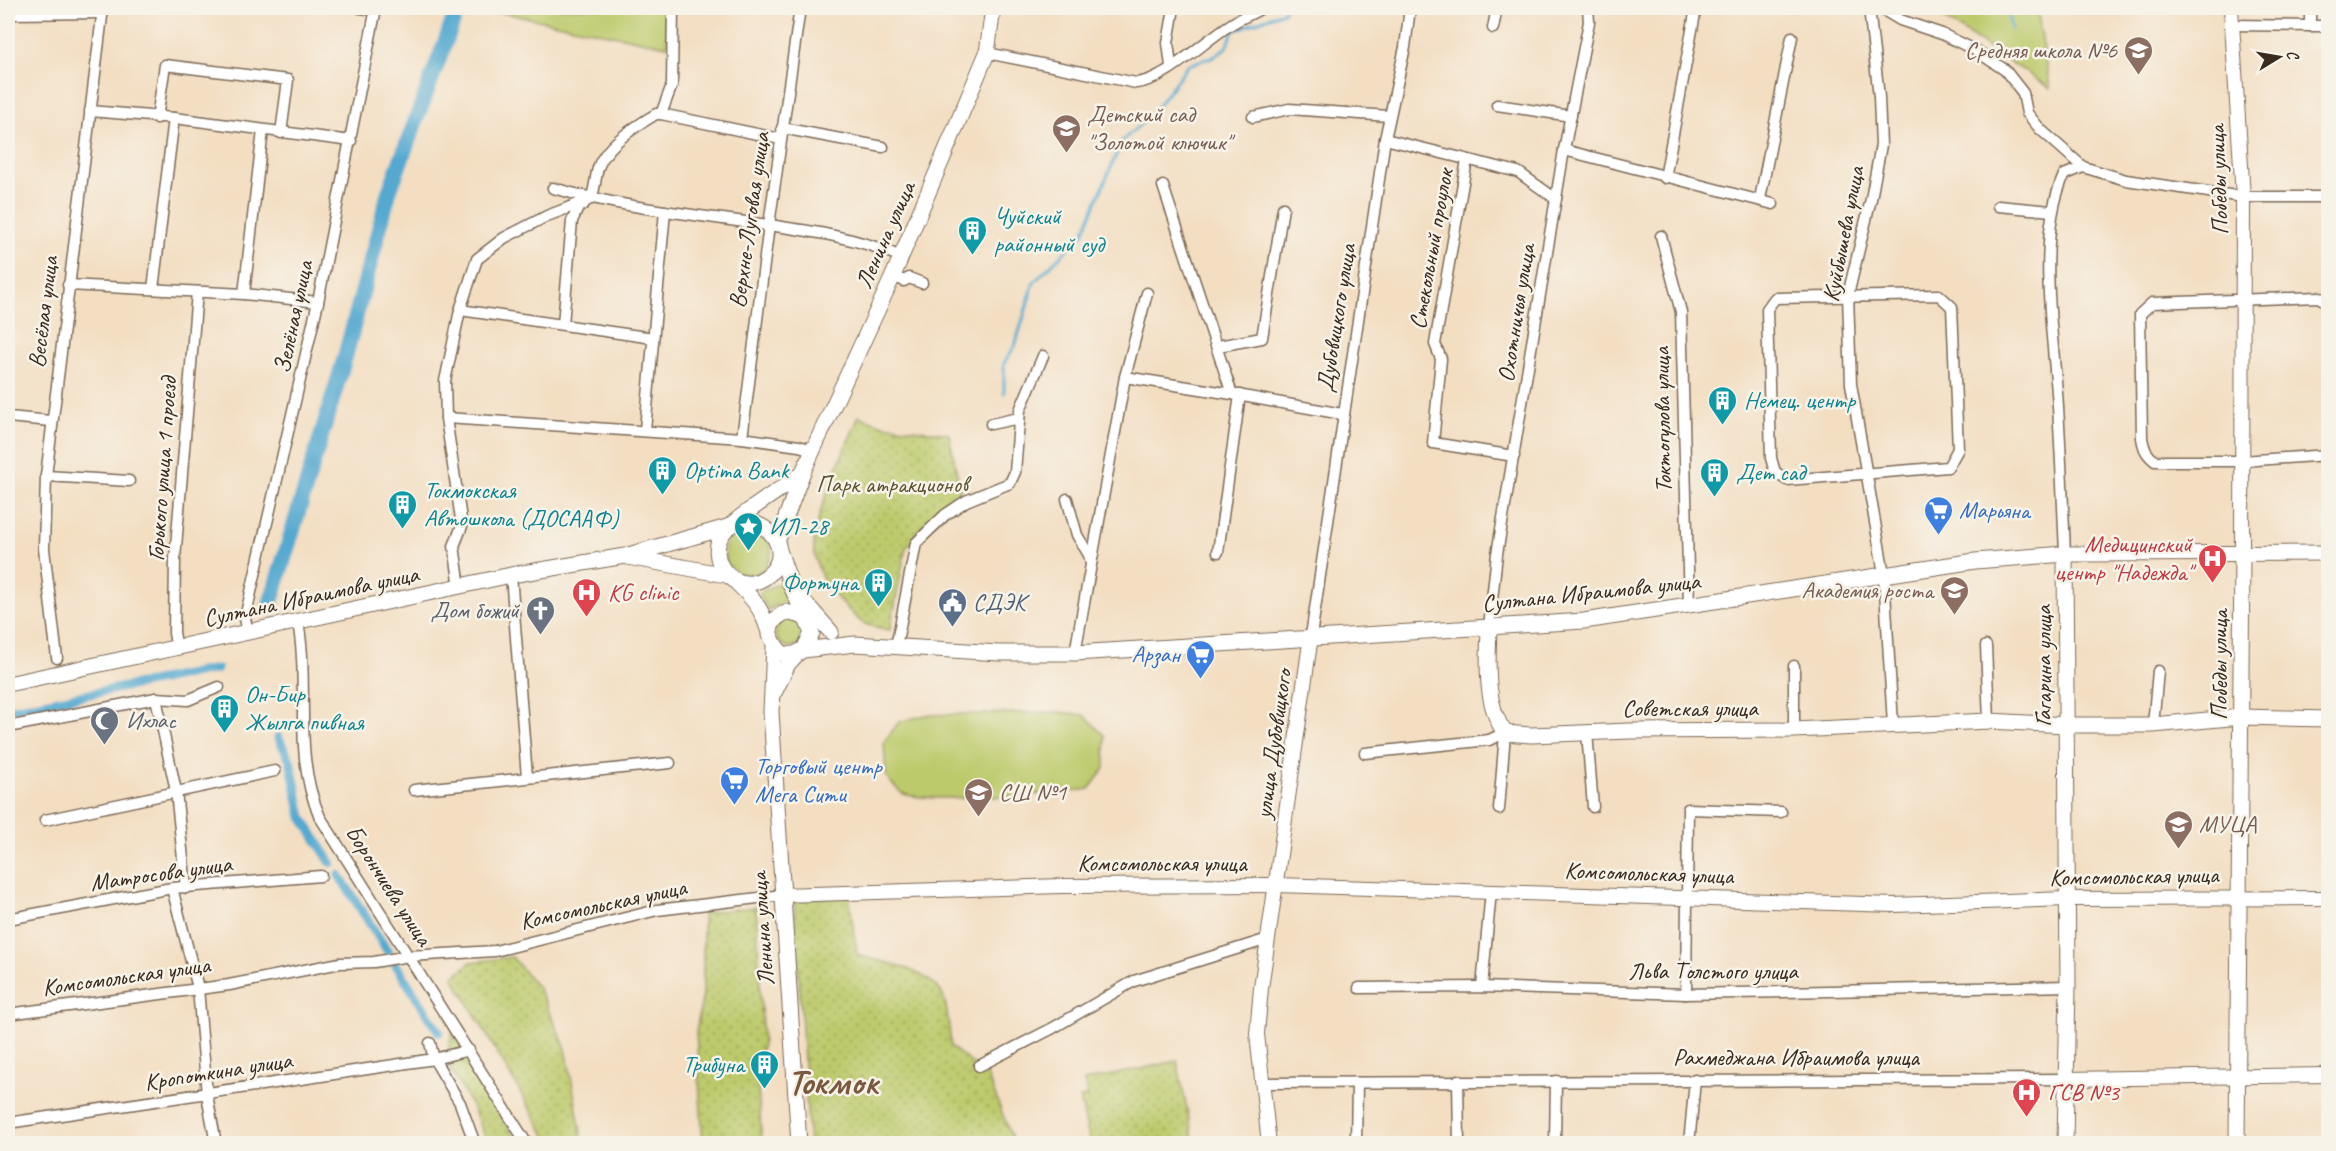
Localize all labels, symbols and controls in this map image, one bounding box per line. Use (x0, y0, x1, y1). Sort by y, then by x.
north arrow (2249, 27, 2309, 87)
school or university icon: Средняя школа №6 (2122, 34, 2154, 76)
place label: Средняя школа №6 (1965, 35, 2118, 65)
text: С (2282, 49, 2304, 62)
place label: Детский сад "Золотой ключик" (1087, 99, 1236, 157)
school or university icon: Детский сад "Золотой ключик" (1050, 112, 1082, 154)
street label: Победы улица (2201, 122, 2235, 236)
street label: Верхне-Луговая улица (722, 129, 776, 310)
street label: Куйбышева улица (1815, 162, 1871, 304)
street label: Стекольный проулок (1402, 164, 1460, 331)
street label: Ленина улица (848, 175, 923, 293)
place label: Чуйский районный суд (994, 201, 1106, 259)
building icon: Чуйский районный суд (957, 214, 989, 256)
street label: Охотничья улица (1490, 240, 1542, 384)
street label: Дубовицкого улица (1310, 241, 1363, 394)
street label: Весёлая улица (21, 253, 65, 369)
street label: Зелёная улица (266, 257, 320, 376)
street label: Токтогулова улица (1646, 345, 1678, 493)
street label: Горького улица 1 проезд (141, 374, 184, 562)
building icon: Немец. центр (1707, 384, 1739, 426)
place label: Немец. центр (1744, 385, 1856, 415)
building icon: Optima Bank (647, 454, 679, 496)
place label: Optima Bank (684, 455, 791, 485)
building icon: Дет сад (1699, 456, 1731, 498)
place label: Дет сад (1736, 457, 1808, 487)
park label: Парк атракционов (816, 469, 972, 499)
place label: Токмокская Автошкола (ДОСААФ) (424, 475, 620, 533)
building icon: Токмокская Автошкола (ДОСААФ) (387, 488, 419, 530)
supermarket icon: Марьяна (1922, 494, 1954, 536)
place label: Марьяна (1959, 495, 2032, 525)
place icon: ИЛ-28 (732, 510, 764, 552)
place label: ИЛ-28 (769, 511, 830, 541)
place label: Медицинский центр "Надежда" (2055, 529, 2197, 587)
hospital icon: Медицинский центр "Надежда" (2197, 542, 2229, 584)
street label: Султана Ибраимова улица (201, 558, 423, 633)
street label: Султана Ибраимова улица (1480, 565, 1703, 618)
building icon: Фортуна (863, 566, 895, 608)
place label: Фортуна (782, 567, 860, 597)
school or university icon: Академия роста (1938, 574, 1970, 616)
place label: Академия роста (1802, 575, 1935, 605)
hospital icon: KG clinic (571, 576, 603, 618)
place label: KG clinic (608, 577, 680, 607)
public building icon: СДЭК (936, 586, 968, 628)
place label: СДЭК (973, 587, 1031, 617)
church icon: Дом божий (524, 594, 556, 636)
place label: Дом божий (431, 595, 521, 625)
street label: Гагарина улица (2028, 604, 2058, 727)
street label: Победы улица (2204, 608, 2234, 720)
supermarket icon: Арзан (1185, 638, 1217, 680)
place label: Арзан (1132, 639, 1182, 669)
street label: улица Дубовицкого (1247, 665, 1299, 822)
place label: Он-Бир Жылга пивная (245, 679, 365, 737)
building icon: Он-Бир Жылга пивная (208, 692, 240, 734)
street label: Советская улица (1622, 693, 1759, 723)
mosque icon: Ихлас (89, 704, 121, 746)
place label: Ихлас (126, 705, 177, 735)
place label: Торговый центр Мега Сити (755, 751, 883, 809)
supermarket icon: Торговый центр Мега Сити (718, 764, 750, 806)
school or university icon: СШ №1 (962, 776, 994, 818)
place label: СШ №1 (999, 777, 1067, 807)
school or university icon: МУЦА (2162, 808, 2194, 850)
place label: МУЦА (2199, 809, 2257, 839)
street label: Борончиева улица (339, 819, 440, 952)
street label: Матросова улица (88, 848, 235, 898)
street label: Комсомольская улица (1077, 848, 1248, 878)
street label: Комсомольская улица (1564, 855, 1735, 891)
street label: Комсомольская улица (2049, 860, 2220, 892)
street label: Ленина улица (743, 869, 781, 987)
street label: Комсомольская улица (517, 871, 690, 936)
street label: Комсомольская улица (40, 949, 213, 1003)
street label: Льва Толстого улица (1628, 956, 1799, 986)
street label: Рахмеджана Ибраимова улица (1673, 1042, 1920, 1072)
street label: Кропоткина улица (142, 1044, 295, 1097)
building icon: Трибуна (749, 1048, 781, 1090)
place label: Трибуна (683, 1049, 746, 1079)
district label: Токмок (787, 1059, 881, 1105)
hospital icon: ГСВ №3 (2011, 1076, 2043, 1118)
place label: ГСВ №3 (2048, 1077, 2121, 1107)

